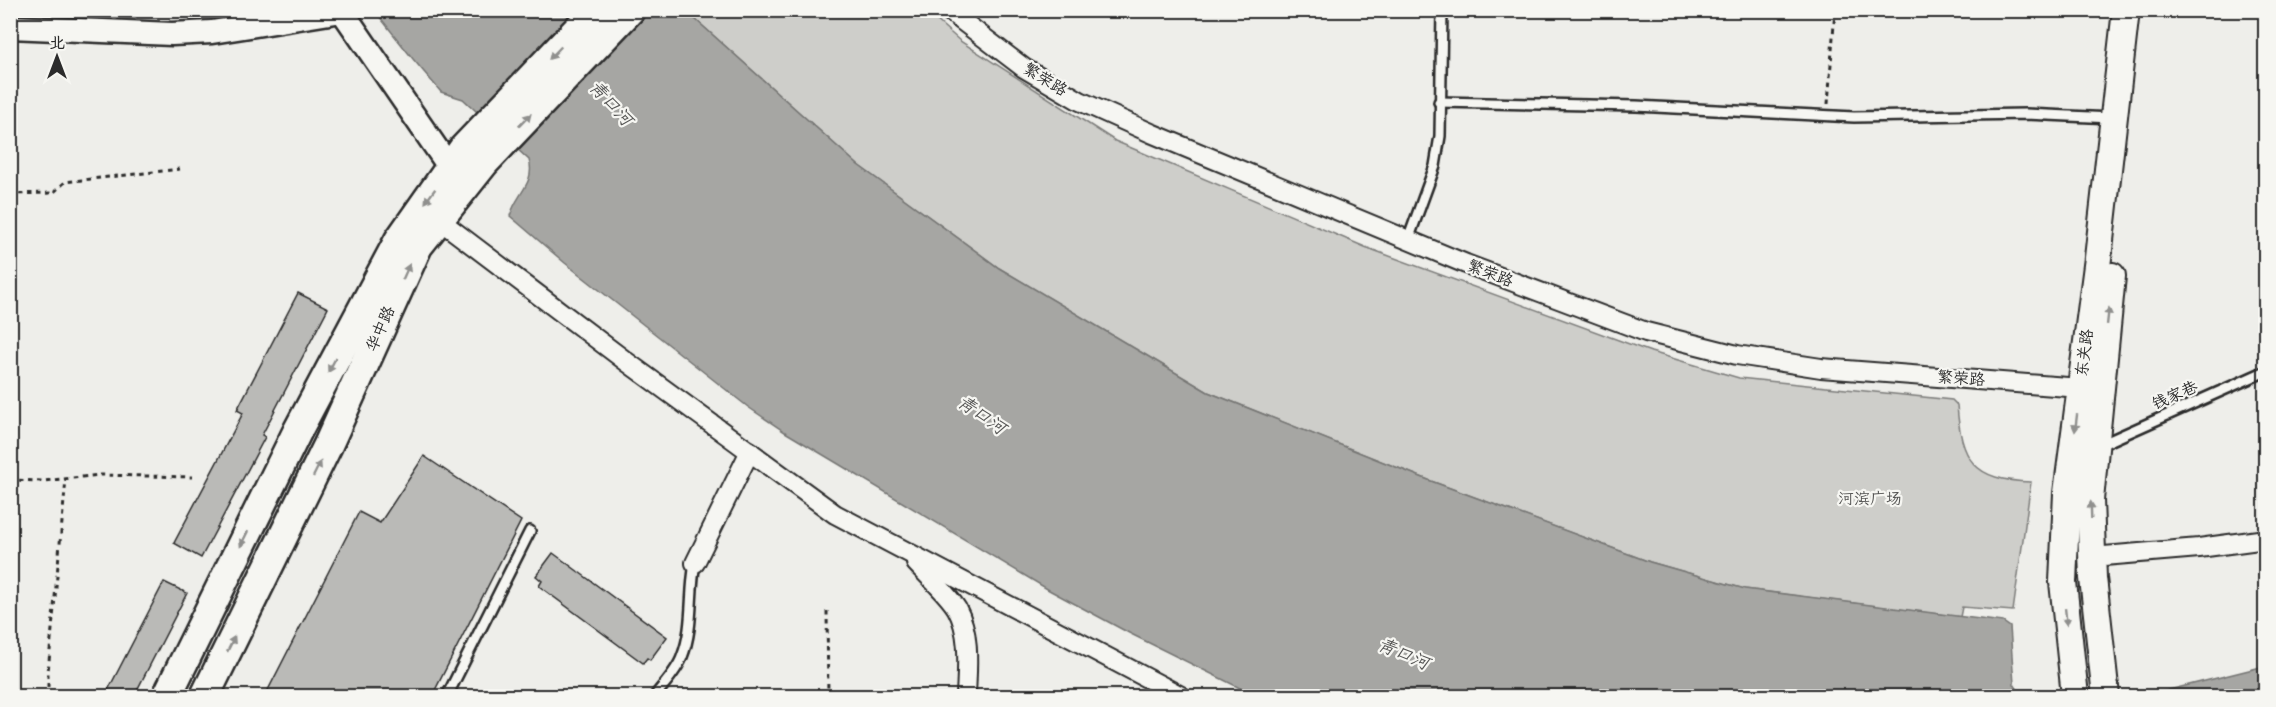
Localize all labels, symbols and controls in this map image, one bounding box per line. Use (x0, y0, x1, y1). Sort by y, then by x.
north arrow (27, 27, 87, 87)
text: 北 (49, 31, 65, 56)
one-way arrow (549, 45, 563, 59)
street label: 繁荣路 (1018, 57, 1072, 103)
water label: 青口河 (581, 74, 641, 136)
one-way arrow (518, 113, 531, 128)
one-way arrow (424, 189, 436, 204)
street label: 繁荣路 (1463, 254, 1517, 294)
one-way arrow (402, 264, 411, 281)
street label: 华中路 (360, 302, 402, 356)
one-way arrow (2103, 306, 2113, 325)
street label: 东关路 (2070, 328, 2100, 378)
one-way arrow (327, 357, 337, 374)
street label: 繁荣路 (1936, 365, 1986, 393)
street label: 钱家巷 (2148, 375, 2202, 417)
water label: 青口河 (951, 389, 1014, 445)
one-way arrow (2072, 414, 2081, 433)
one-way arrow (312, 460, 322, 477)
park label: 河滨广场 (1838, 487, 1902, 512)
one-way arrow (2086, 500, 2095, 519)
one-way arrow (240, 530, 250, 548)
one-way arrow (2061, 608, 2071, 627)
water label: 青口河 (1372, 631, 1436, 680)
one-way arrow (226, 635, 236, 652)

